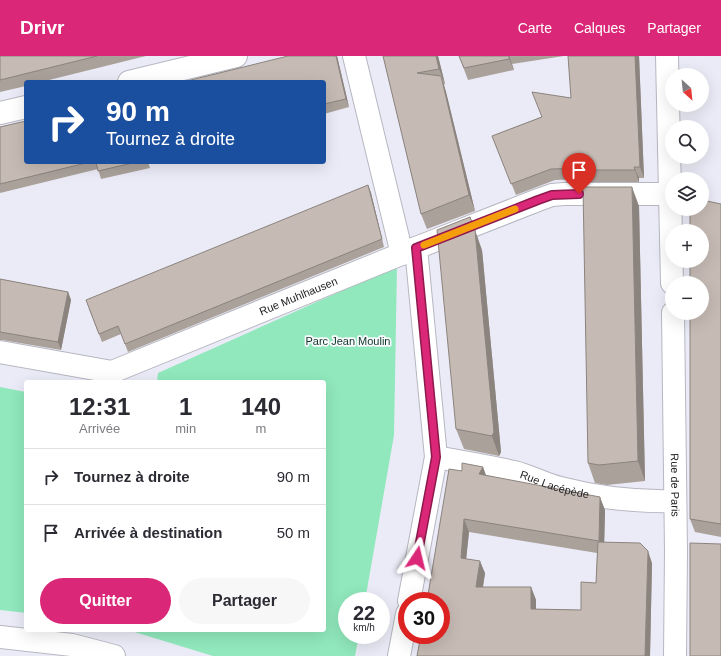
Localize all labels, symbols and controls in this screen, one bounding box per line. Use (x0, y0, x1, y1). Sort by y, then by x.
text: Drivr (20, 17, 64, 38)
text: Carte (518, 20, 552, 36)
text: Calques (574, 20, 625, 36)
text: Partager (647, 20, 701, 36)
north arrow (665, 68, 709, 112)
map controls (665, 68, 709, 320)
icon: right (40, 96, 92, 148)
text: 90 m (106, 96, 170, 127)
button: search (665, 120, 709, 164)
text: Tournez à droite (106, 129, 235, 149)
pin (562, 153, 596, 194)
icon: arrive (568, 159, 590, 181)
button: layers (665, 172, 709, 216)
button: + (665, 224, 709, 268)
street label: Rue Muhlhausen (258, 275, 339, 317)
button: − (665, 276, 709, 320)
park label: Parc Jean Moulin (306, 335, 391, 347)
text: 12:31 (69, 393, 130, 420)
text: 1 (179, 393, 192, 420)
text: 140 (241, 393, 281, 420)
text: Arrivée (79, 421, 120, 436)
text: min (175, 421, 196, 436)
text: m (256, 421, 266, 436)
street label: Rue de Paris (669, 453, 682, 517)
icon: right (40, 466, 62, 488)
text: Tournez à droite (74, 468, 190, 485)
text: 90 m (277, 468, 310, 485)
street label: Rue Lacépède (519, 468, 590, 500)
icon: arrive (40, 522, 62, 544)
text: Arrivée à destination (74, 524, 222, 541)
text: 50 m (277, 524, 310, 541)
position arrow (396, 537, 438, 579)
button: Quitter (40, 578, 171, 624)
button: Partager (179, 578, 310, 624)
speed limit sign: 30 (398, 592, 450, 644)
text: 22 (353, 602, 375, 624)
text: km/h (353, 622, 375, 633)

